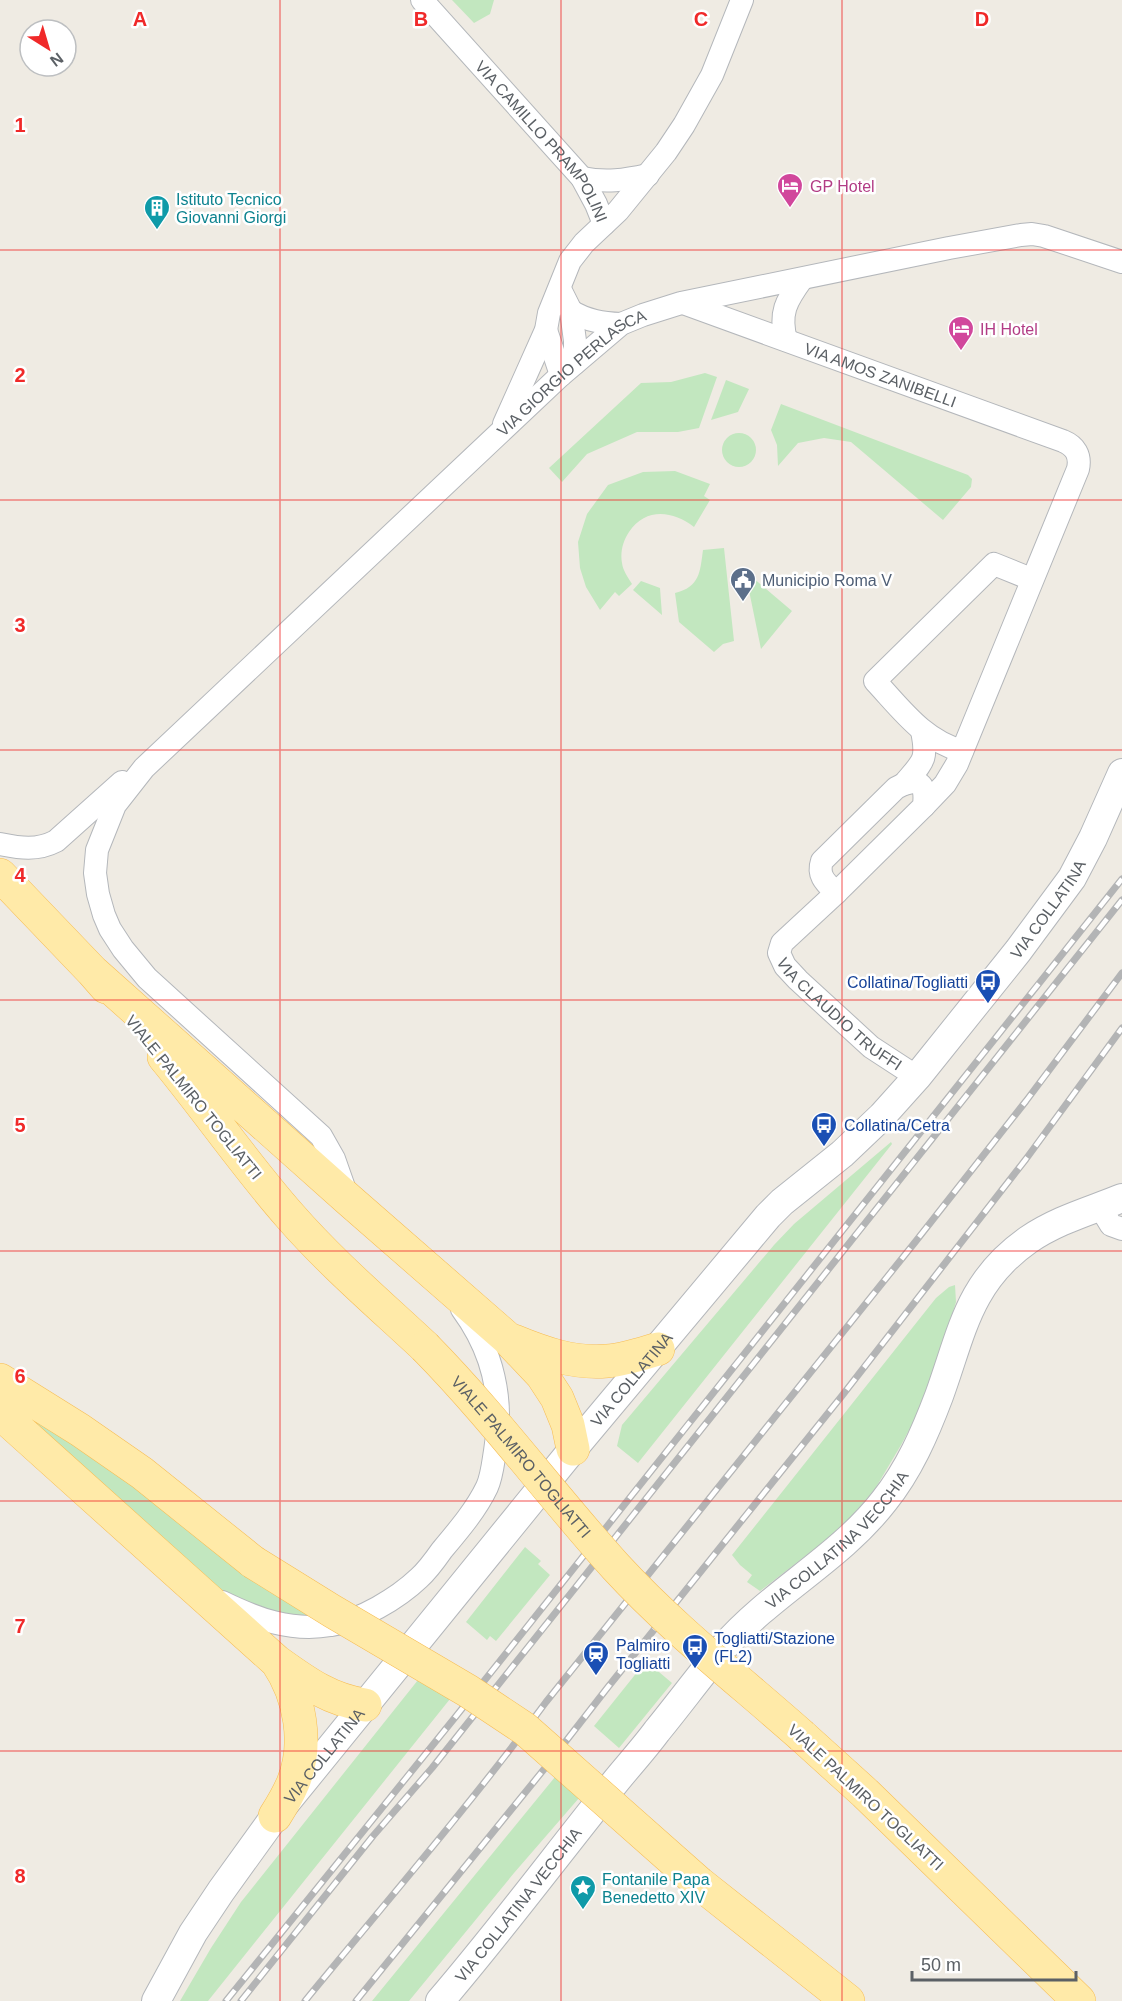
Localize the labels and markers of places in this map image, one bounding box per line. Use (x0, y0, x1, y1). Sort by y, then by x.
hotel icon: GP Hotel (775, 171, 805, 209)
place label: GP Hotel (810, 178, 875, 195)
place label: Istituto Tecnico Giovanni Giorgi (176, 191, 286, 226)
building icon: Istituto Tecnico Giovanni Giorgi (142, 193, 172, 231)
hotel icon: IH Hotel (946, 314, 976, 352)
place label: IH Hotel (980, 321, 1038, 338)
public building icon: Municipio Roma V (728, 565, 758, 603)
place label: Municipio Roma V (762, 572, 892, 589)
bus stop icon: Collatina/Togliatti (973, 967, 1003, 1005)
place label: Collatina/Togliatti (847, 974, 968, 991)
bus stop icon: Collatina/Cetra (809, 1110, 839, 1148)
place label: Collatina/Cetra (844, 1117, 950, 1134)
place label: Togliatti/Stazione (FL2) (714, 1630, 835, 1665)
bus stop icon: Togliatti/Stazione (FL2) (680, 1632, 710, 1670)
place label: Palmiro Togliatti (616, 1637, 670, 1672)
station icon: Palmiro Togliatti (581, 1639, 611, 1677)
place label: Fontanile Papa Benedetto XIV (602, 1871, 710, 1906)
place icon: Fontanile Papa Benedetto XIV (568, 1873, 598, 1911)

